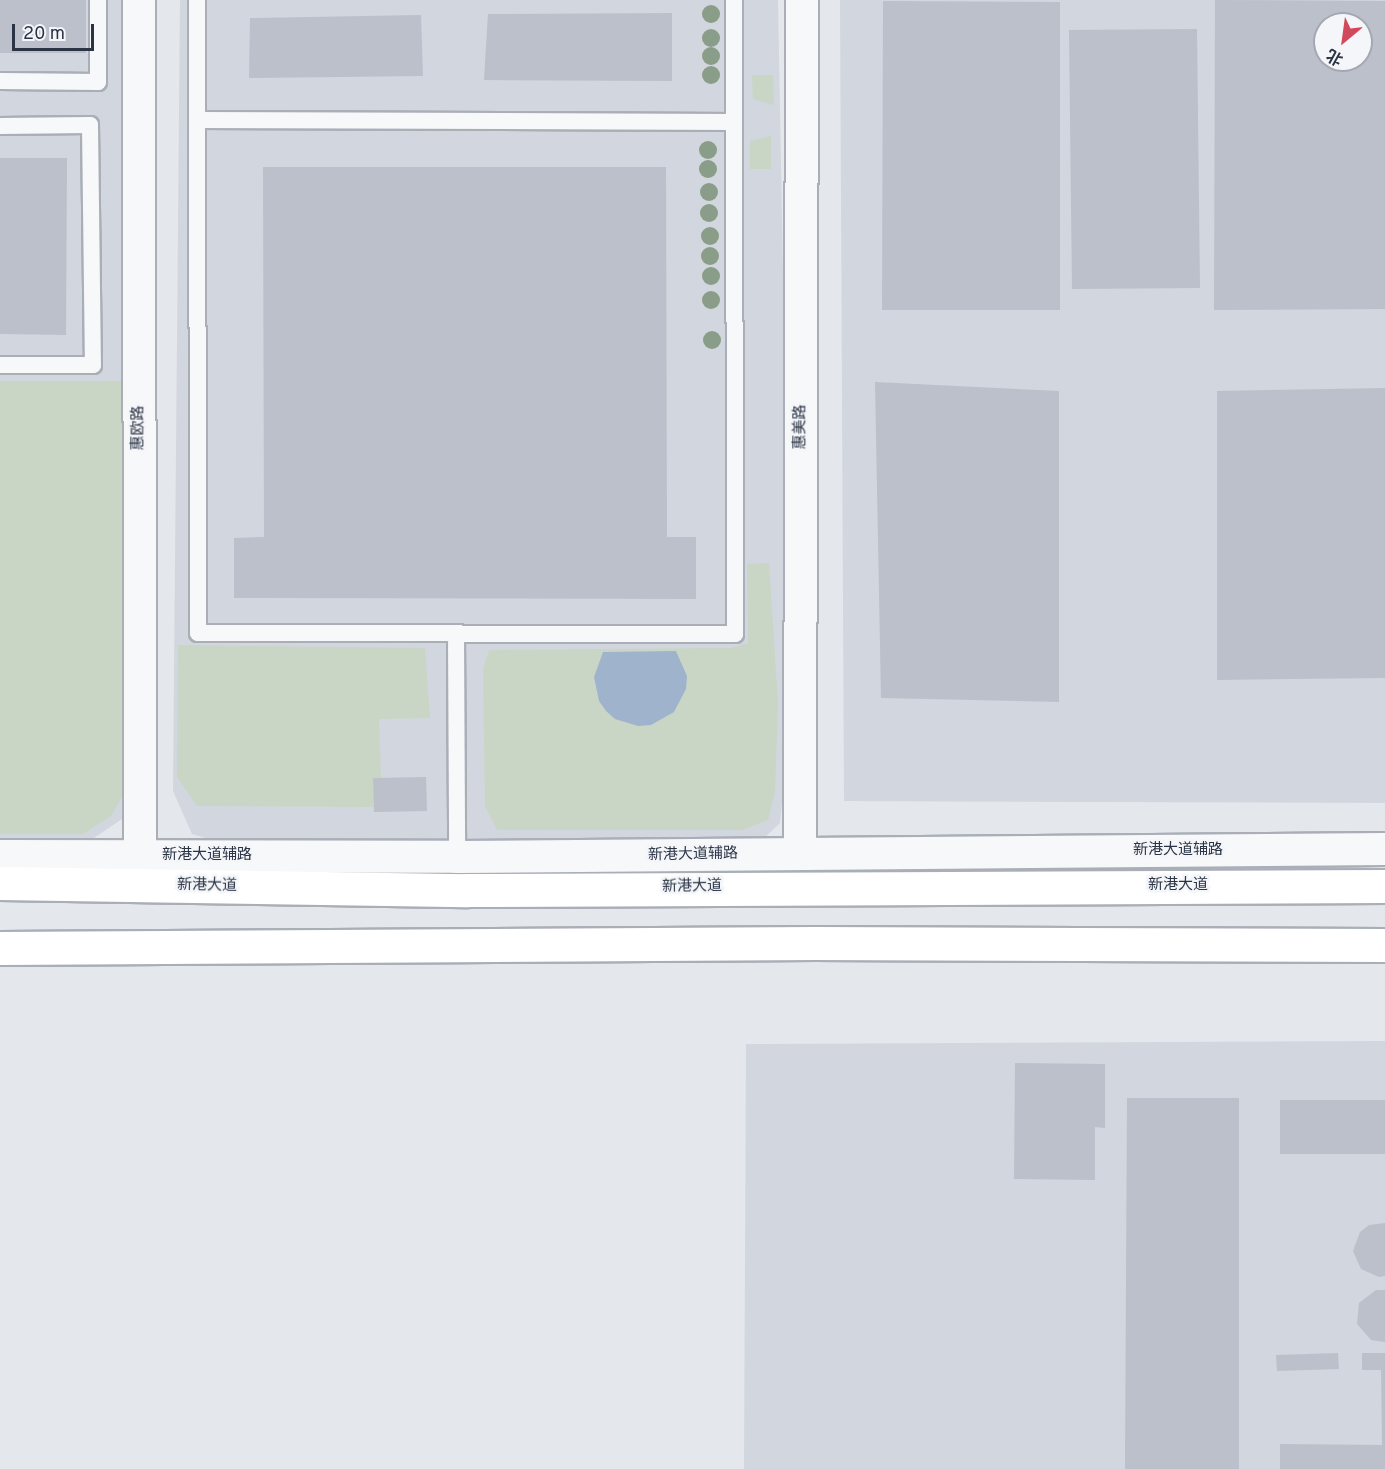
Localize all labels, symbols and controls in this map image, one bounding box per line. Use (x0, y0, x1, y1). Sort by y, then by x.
scale bar (15, 12, 98, 50)
north arrow (1313, 12, 1373, 72)
text: 20 m (23, 23, 65, 46)
text: 北 (1323, 43, 1347, 69)
street label: 惠美路 (792, 405, 810, 449)
street label: 惠欧路 (130, 406, 148, 450)
street label: 新港大道辅路 (1133, 842, 1223, 860)
street label: 新港大道辅路 (648, 845, 738, 865)
street label: 新港大道辅路 (162, 847, 252, 865)
street label: 新港大道 (177, 876, 237, 896)
street label: 新港大道 (662, 877, 722, 897)
street label: 新港大道 (1148, 877, 1208, 895)

